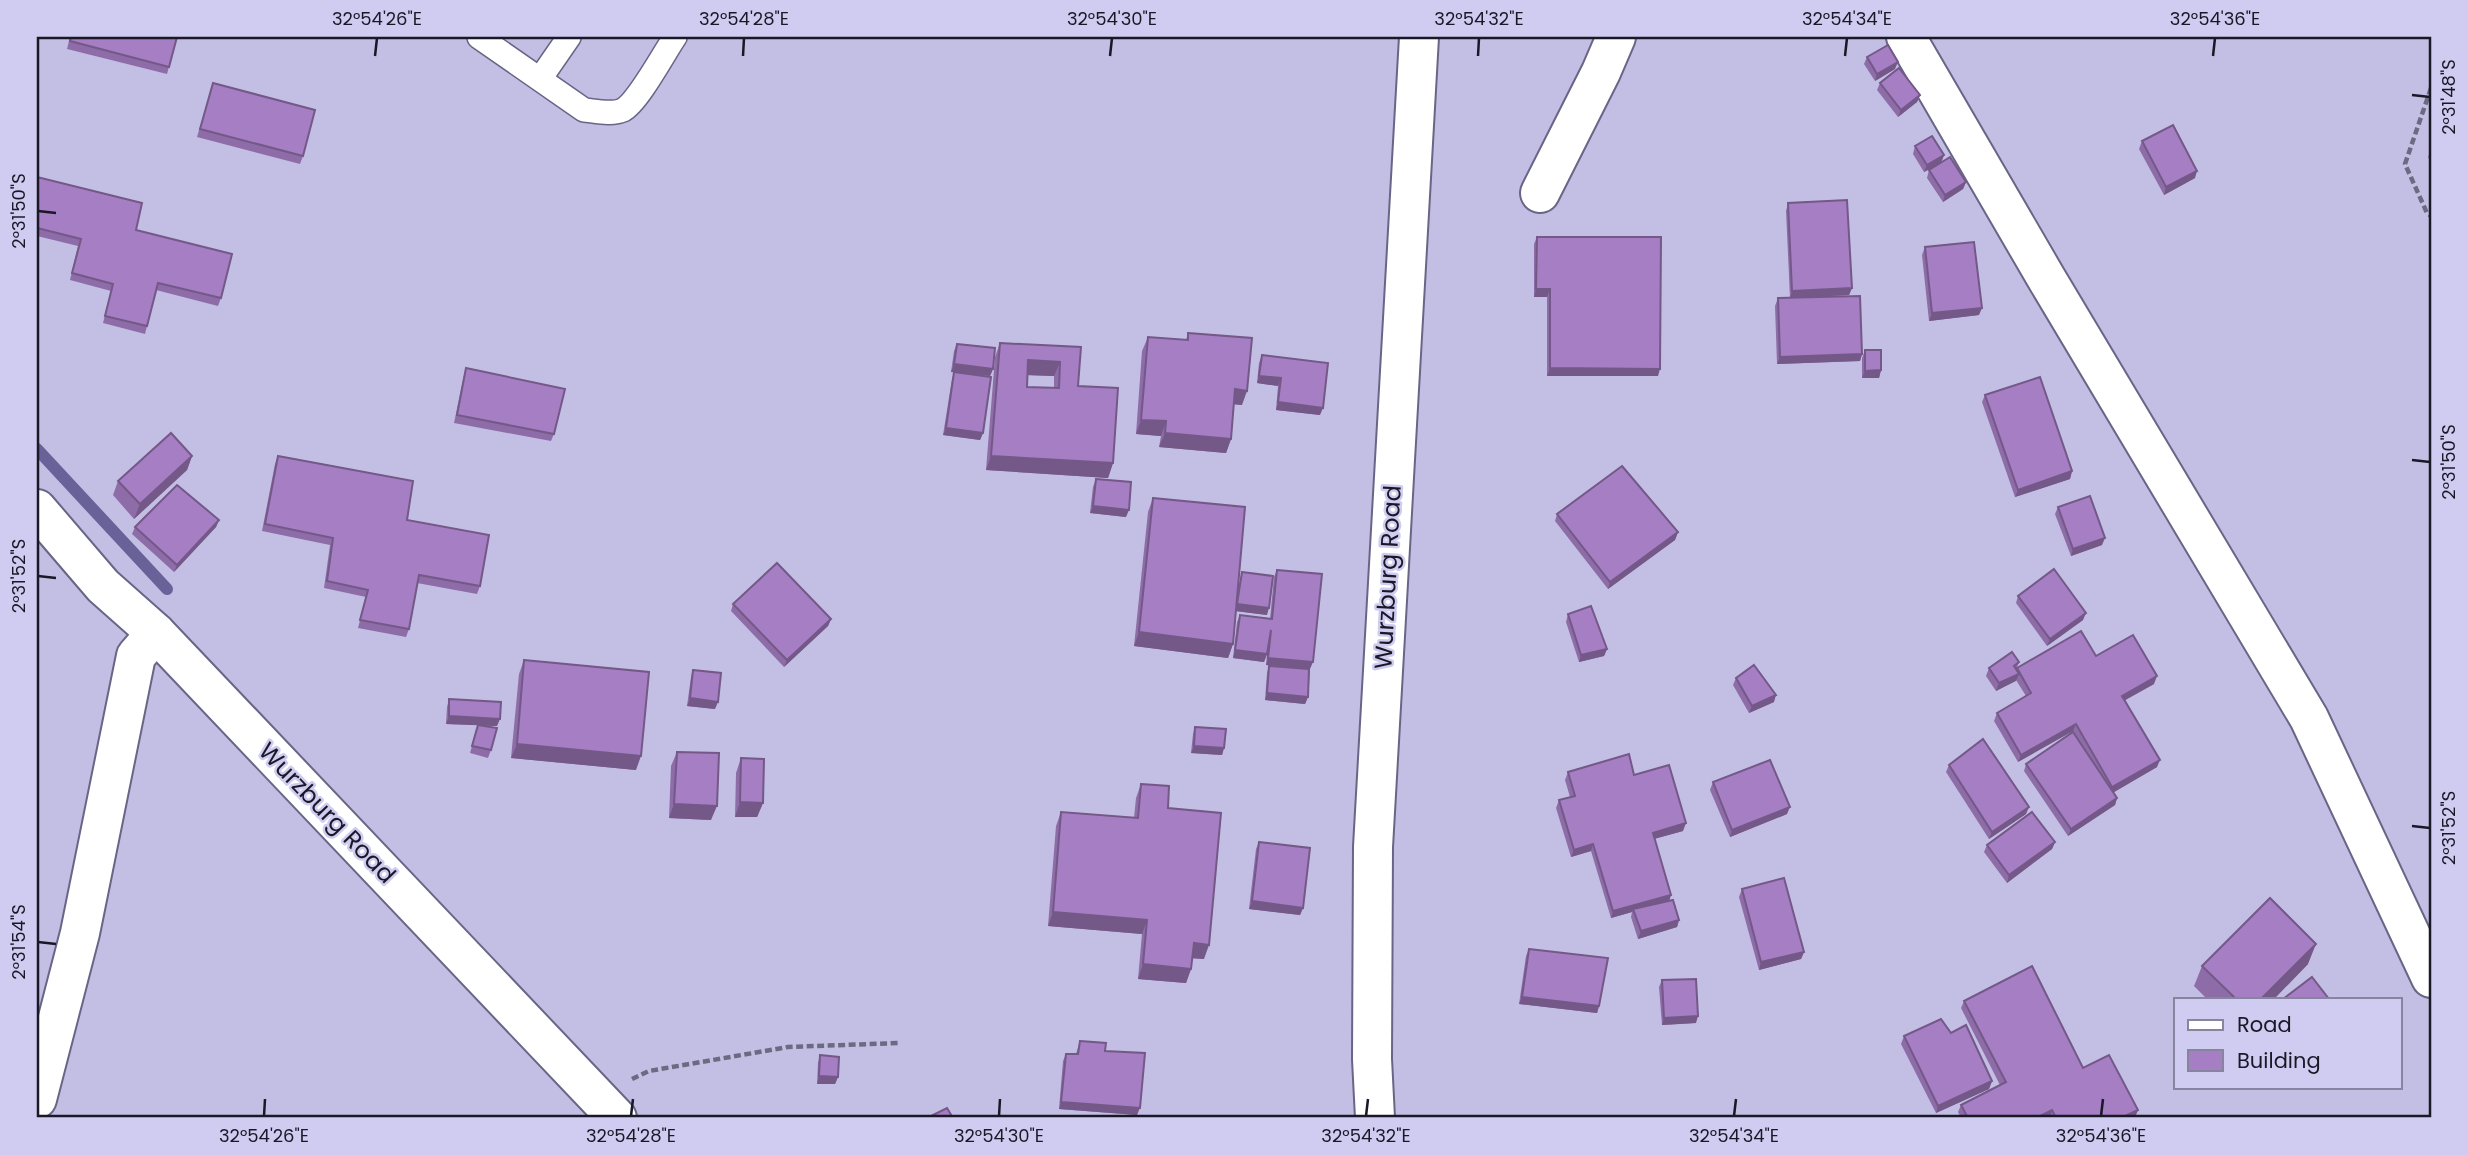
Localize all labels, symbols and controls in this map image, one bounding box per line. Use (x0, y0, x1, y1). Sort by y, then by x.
text: 32°54'26"E (332, 6, 422, 31)
text: 32°54'28"E (699, 6, 789, 31)
text: 32°54'30"E (1067, 6, 1157, 31)
text: 32°54'32"E (1434, 6, 1524, 31)
text: 32°54'34"E (1802, 6, 1892, 31)
text: 32°54'36"E (2170, 6, 2260, 31)
text: 2°31'48"S (2436, 59, 2461, 135)
text: 2°31'50"S (6, 173, 31, 249)
text: 2°31'50"S (2436, 424, 2461, 500)
street label: Wurzburg Road (1366, 484, 1409, 670)
text: 2°31'52"S (6, 539, 31, 613)
street label: Wurzburg Road (252, 735, 403, 890)
text: 2°31'52"S (2436, 791, 2461, 865)
text: 2°31'54"S (6, 904, 31, 980)
legend (2174, 998, 2402, 1088)
text: Road (2237, 1010, 2292, 1039)
text: Building (2237, 1046, 2321, 1075)
text: 32°54'26"E (219, 1123, 309, 1148)
text: 32°54'28"E (586, 1123, 676, 1148)
text: 32°54'30"E (954, 1123, 1044, 1148)
text: 32°54'32"E (1321, 1123, 1411, 1148)
text: 32°54'34"E (1689, 1123, 1779, 1148)
text: 32°54'36"E (2056, 1123, 2146, 1148)

